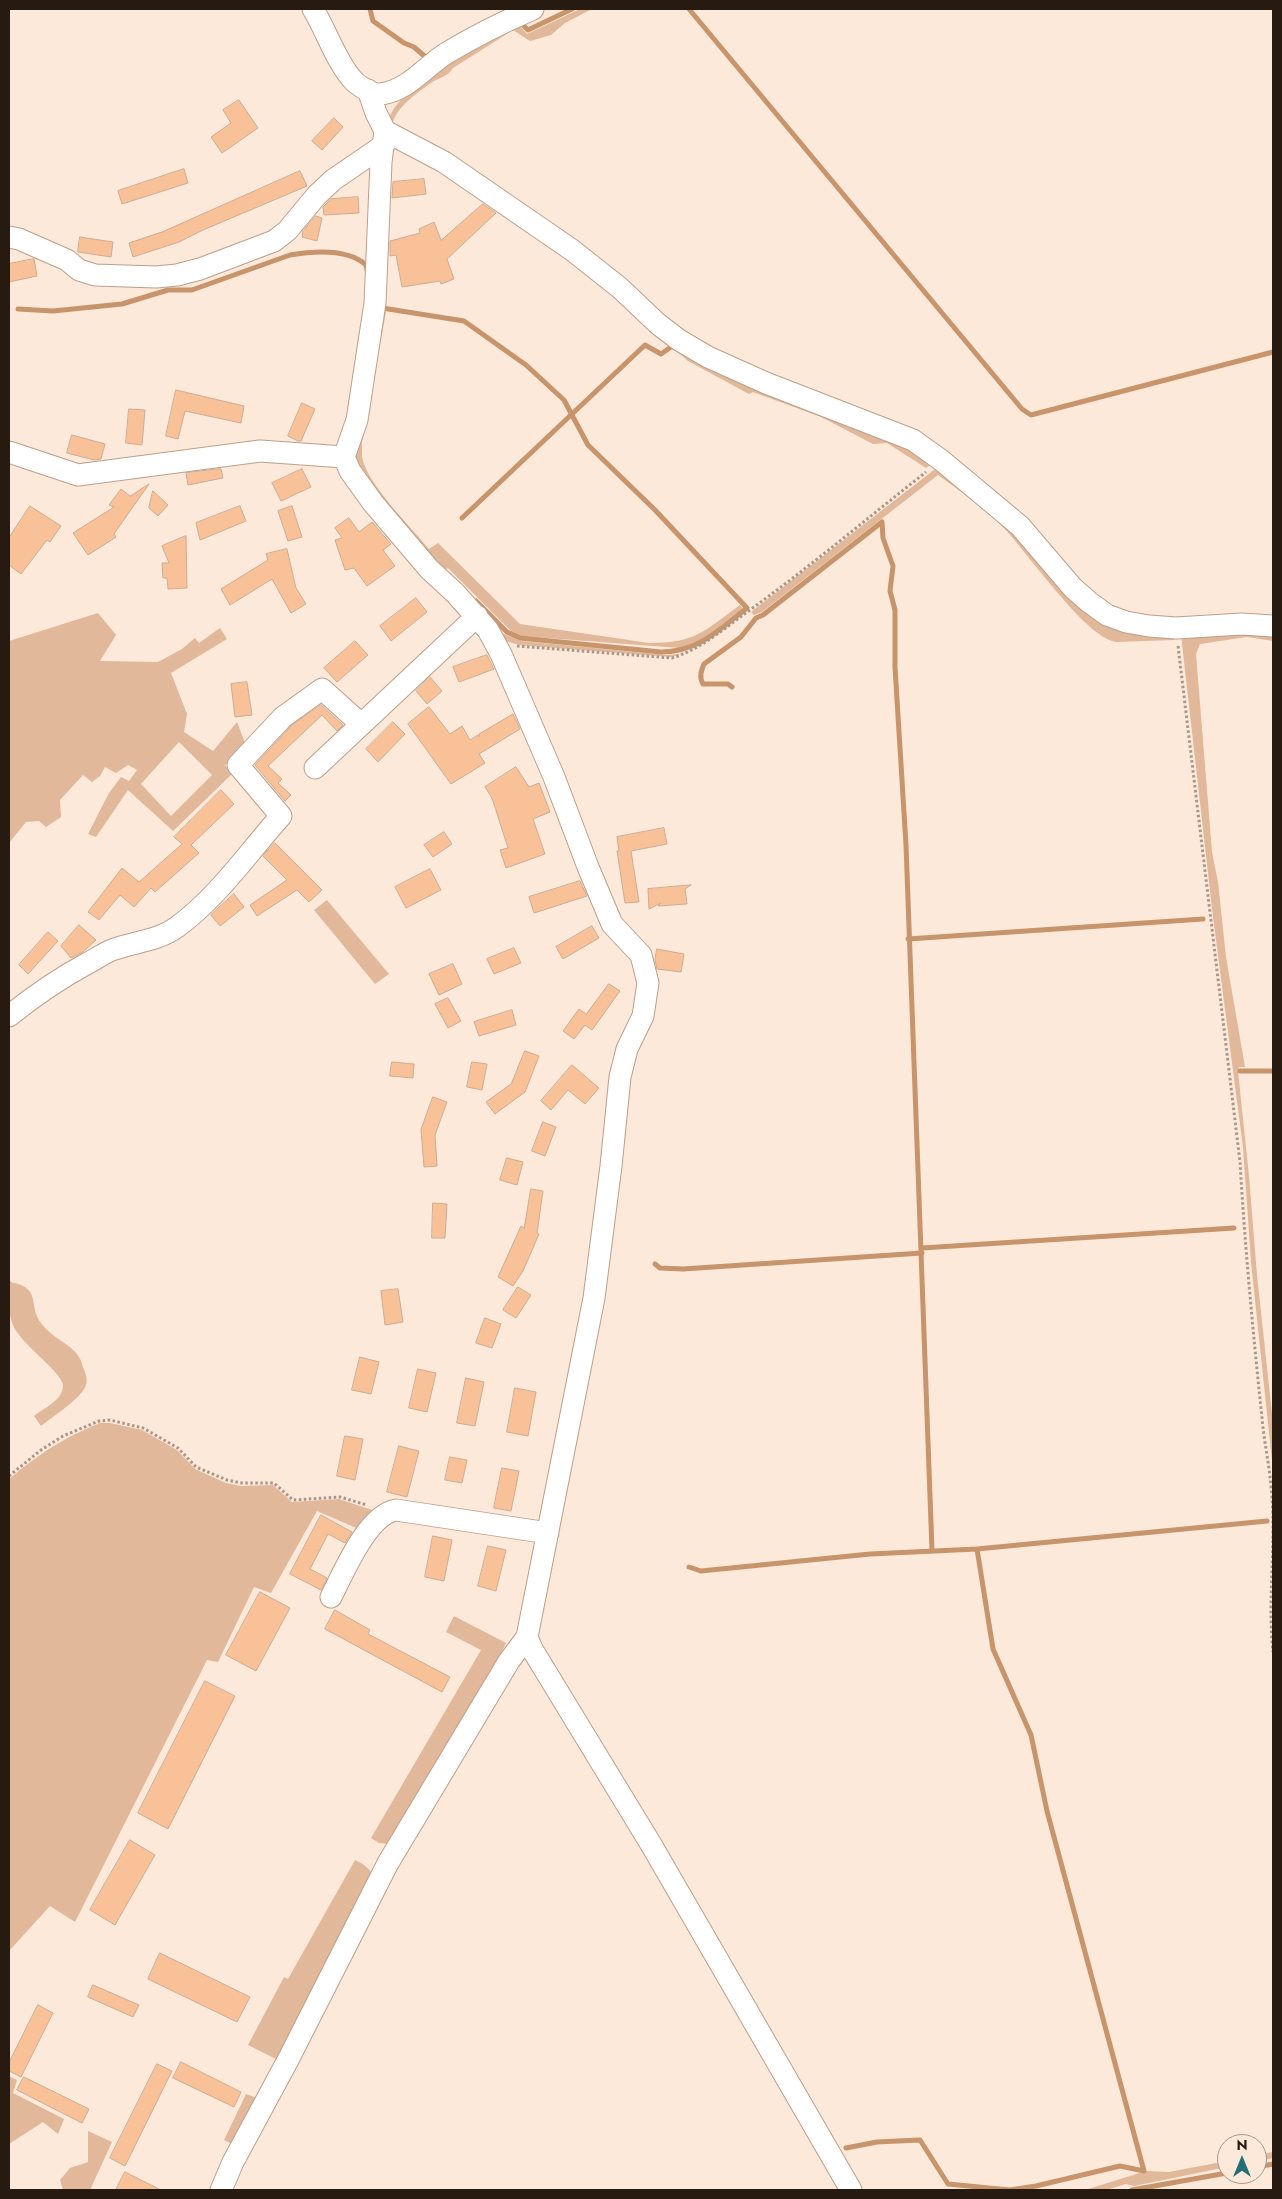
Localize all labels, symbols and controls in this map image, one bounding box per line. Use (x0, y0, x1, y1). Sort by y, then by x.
north arrow (1217, 2134, 1267, 2184)
text: N (1236, 2135, 1248, 2155)

